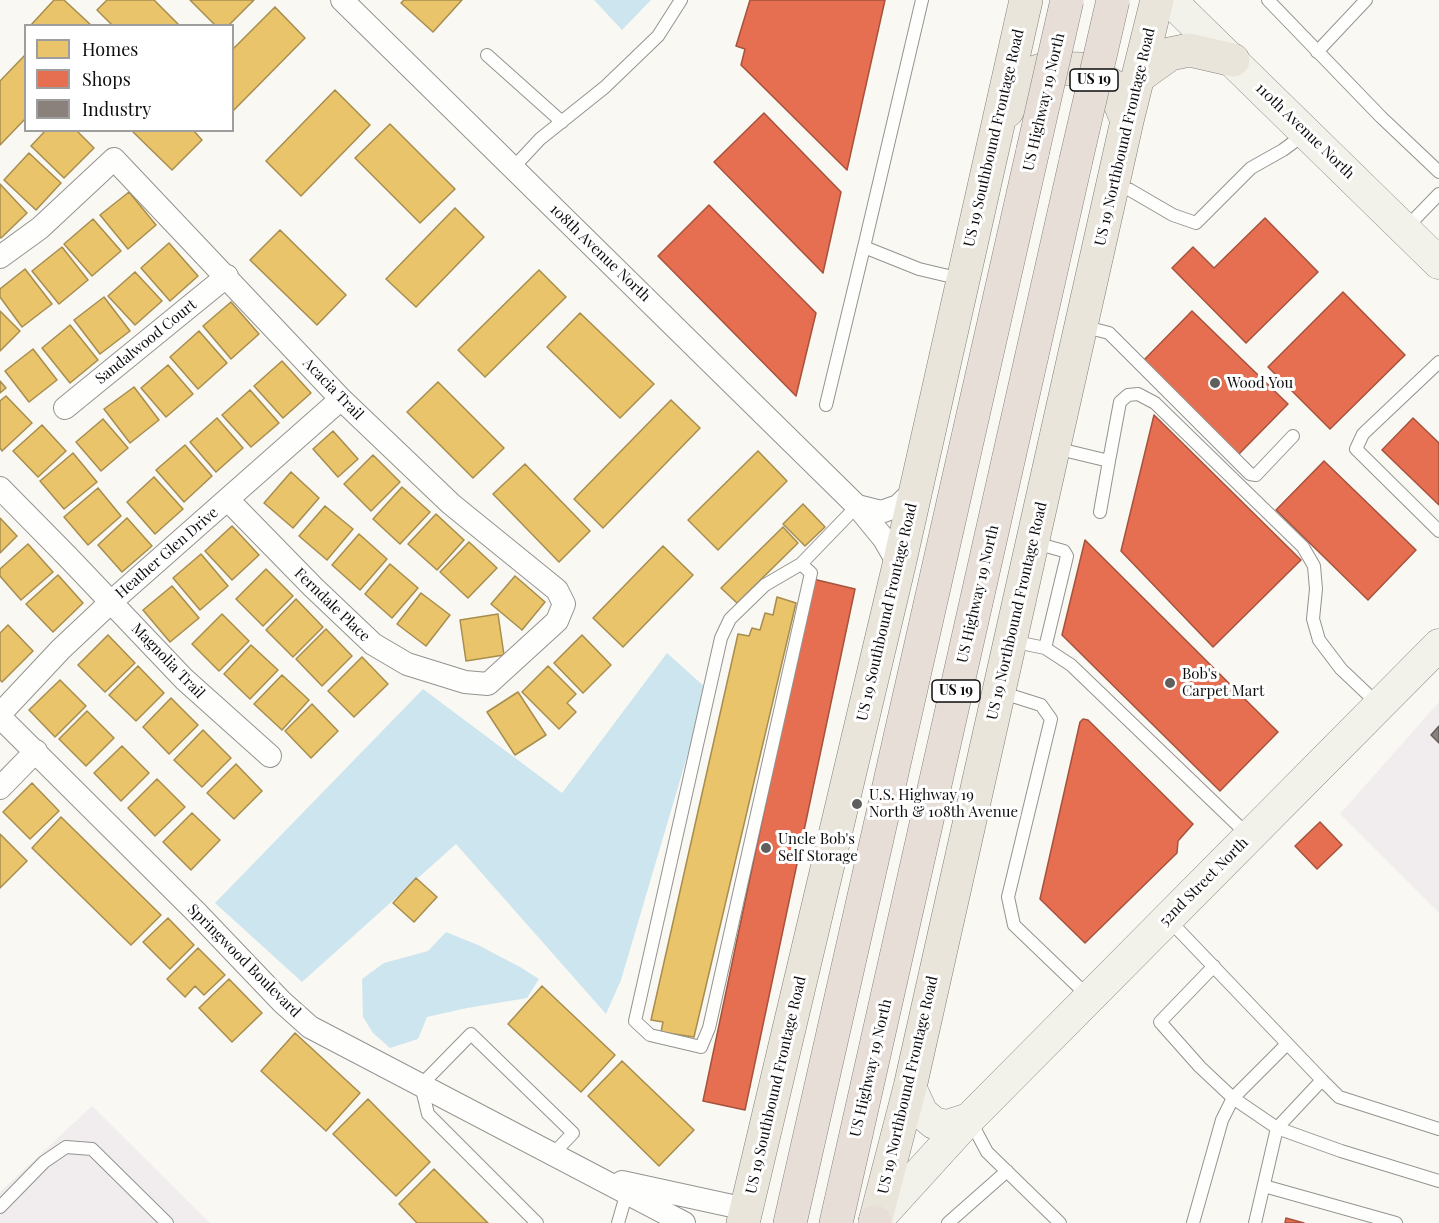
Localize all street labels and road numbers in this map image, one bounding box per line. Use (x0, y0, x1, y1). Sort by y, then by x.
street label: US 19 Northbound Frontage Road (1091, 26, 1159, 248)
street label: US 19 Southbound Frontage Road (960, 27, 1028, 249)
street label: US Highway 19 North (1019, 31, 1069, 173)
road number: US 19 (1070, 69, 1118, 91)
street label: 110th Avenue North (1252, 79, 1358, 183)
street label: 108th Avenue North (546, 200, 654, 306)
street label: Sandalwood Court (92, 296, 200, 388)
street label: Acacia Trail (299, 354, 367, 424)
street label: US 19 Northbound Frontage Road (983, 500, 1051, 722)
street label: US 19 Southbound Frontage Road (853, 501, 921, 723)
street label: Heather Glen Drive (112, 504, 222, 602)
street label: US Highway 19 North (953, 523, 1003, 665)
street label: Ferndale Place (290, 564, 374, 646)
street label: Magnolia Trail (128, 620, 208, 702)
road number: US 19 (932, 680, 980, 702)
street label: 52nd Street North (1156, 834, 1252, 930)
street label: Springwood Boulevard (184, 901, 304, 1021)
street label: US 19 Southbound Frontage Road (742, 974, 810, 1196)
street label: US 19 Northbound Frontage Road (874, 974, 942, 1196)
street label: US Highway 19 North (846, 997, 896, 1139)

